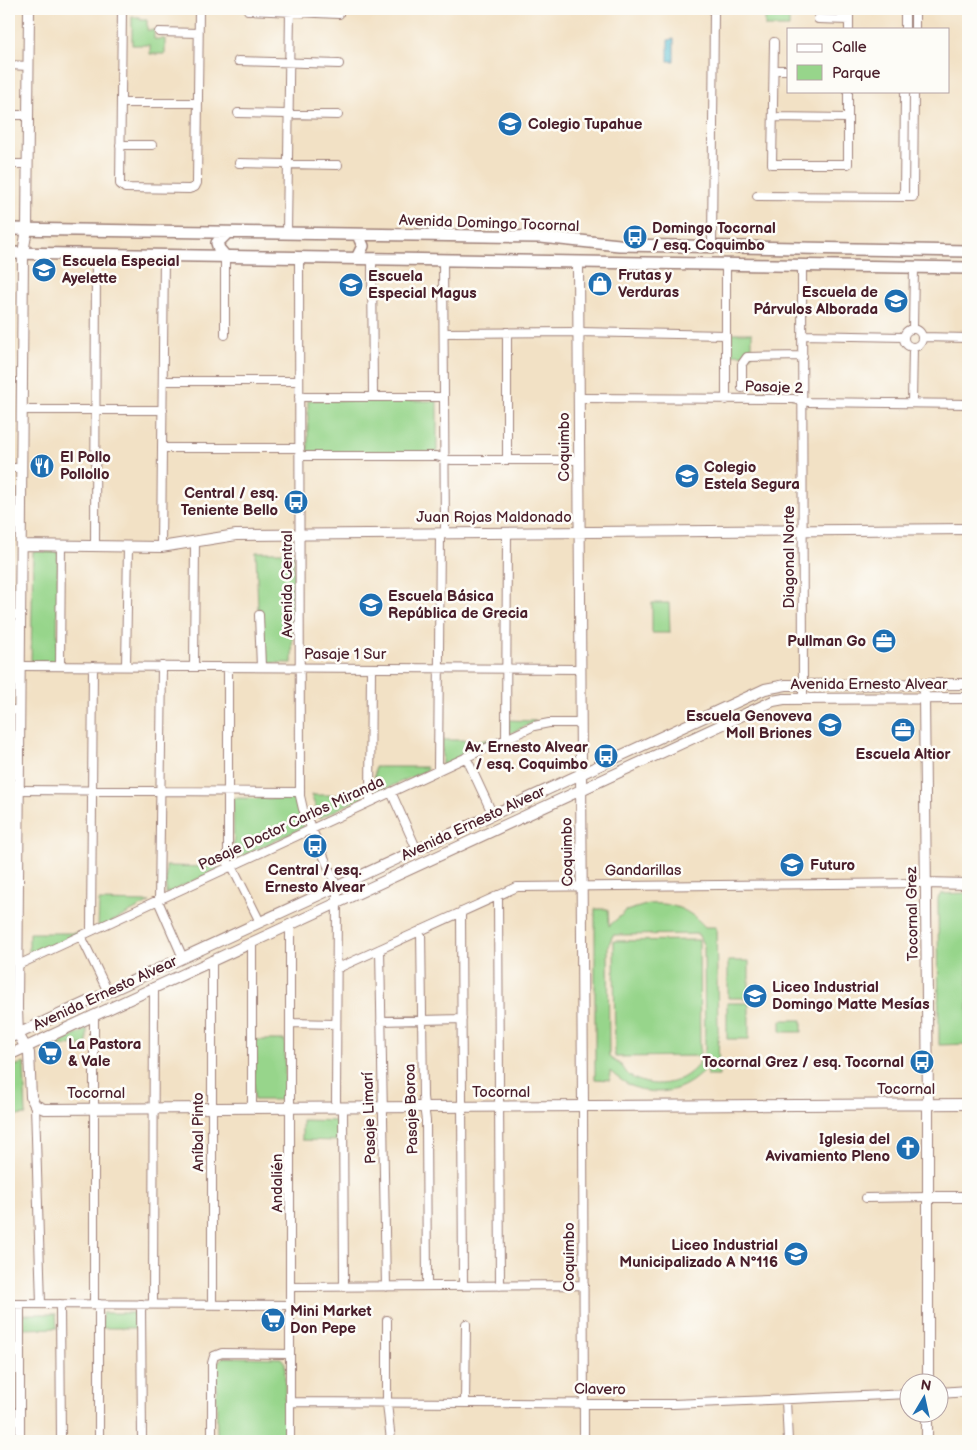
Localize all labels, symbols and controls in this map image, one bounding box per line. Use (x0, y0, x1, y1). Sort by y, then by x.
legend (787, 28, 950, 92)
text: Calle (832, 38, 867, 57)
text: Parque (832, 64, 881, 83)
school or university icon: Colegio Tupahue (497, 111, 523, 137)
place label: Colegio Tupahue (528, 115, 643, 134)
street label: Avenida Domingo Tocornal (398, 211, 579, 236)
place label: Domingo Tocornal / esq. Coquimbo (652, 219, 776, 255)
bus stop icon: Domingo Tocornal / esq. Coquimbo (622, 224, 648, 250)
place label: Escuela Especial Ayelette (61, 252, 179, 288)
school or university icon: Escuela Especial Ayelette (31, 257, 57, 283)
place label: Frutas y Verduras (618, 266, 679, 302)
place label: Escuela Especial Magus (368, 267, 477, 303)
shop icon: Frutas y Verduras (587, 271, 613, 297)
school or university icon: Escuela Especial Magus (338, 272, 364, 298)
place label: Escuela de Párvulos Alborada (753, 283, 878, 319)
school or university icon: Escuela de Párvulos Alborada (883, 288, 909, 314)
street label: Pasaje 2 (744, 377, 804, 398)
street label: Coquimbo (555, 412, 574, 482)
place label: El Pollo Pollollo (60, 448, 111, 484)
restaurant icon: El Pollo Pollollo (29, 453, 55, 479)
place label: Colegio Estela Segura (704, 458, 800, 494)
school or university icon: Colegio Estela Segura (674, 463, 700, 489)
place label: Central / esq. Teniente Bello (181, 484, 278, 520)
bus stop icon: Central / esq. Teniente Bello (283, 489, 309, 515)
street label: Diagonal Norte (780, 505, 799, 608)
street label: Juan Rojas Maldonado (416, 508, 572, 527)
street label: Avenida Central (278, 530, 297, 638)
place label: Escuela Básica República de Grecia (388, 587, 528, 623)
school or university icon: Escuela Básica República de Grecia (358, 592, 384, 618)
office icon: Pullman Go (871, 628, 897, 654)
place label: Pullman Go (787, 632, 866, 651)
street label: Pasaje 1 Sur (304, 645, 387, 664)
street label: Avenida Ernesto Alvear (791, 675, 948, 694)
place label: Escuela Genoveva Moll Briones (686, 707, 812, 743)
school or university icon: Escuela Genoveva Moll Briones (817, 712, 843, 738)
office icon: Escuela Altior (890, 717, 916, 743)
place label: Av. Ernesto Alvear / esq. Coquimbo (464, 738, 589, 774)
bus stop icon: Av. Ernesto Alvear / esq. Coquimbo (593, 743, 619, 769)
place label: Escuela Altior (856, 745, 951, 764)
street label: Pasaje Doctor Carlos Miranda (195, 772, 387, 875)
street label: Avenida Ernesto Alvear (398, 781, 549, 865)
street label: Coquimbo (557, 817, 578, 887)
bus stop icon: Central / esq. Ernesto Alvear (302, 833, 328, 859)
school or university icon: Futuro (779, 852, 805, 878)
place label: Futuro (810, 856, 856, 875)
place label: Central / esq. Ernesto Alvear (265, 861, 366, 897)
street label: Gandarillas (605, 861, 682, 880)
street label: Tocornal Grez (902, 866, 923, 961)
street label: Avenida Ernesto Alvear (30, 951, 181, 1035)
place label: Liceo Industrial Domingo Matte Mesías (772, 978, 930, 1014)
school or university icon: Liceo Industrial Domingo Matte Mesías (742, 983, 768, 1009)
place label: La Pastora & Vale (68, 1035, 141, 1071)
supermarket icon: La Pastora & Vale (37, 1040, 63, 1066)
bus stop icon: Tocornal Grez / esq. Tocornal (909, 1049, 935, 1075)
place label: Tocornal Grez / esq. Tocornal (702, 1053, 904, 1072)
street label: Pasaje Boroa (400, 1063, 423, 1155)
street label: Pasaje Limarí (358, 1071, 381, 1164)
street label: Tocornal (877, 1080, 935, 1099)
street label: Tocornal (472, 1083, 530, 1102)
street label: Tocornal (67, 1084, 125, 1103)
street label: Aníbal Pinto (189, 1092, 208, 1172)
place label: Iglesia del Avivamiento Pleno (764, 1130, 890, 1166)
church icon: Iglesia del Avivamiento Pleno (895, 1135, 921, 1161)
street label: Andalién (268, 1153, 287, 1213)
street label: Coquimbo (560, 1222, 579, 1292)
place label: Liceo Industrial Municipalizado A N°116 (619, 1236, 778, 1272)
school or university icon: Liceo Industrial Municipalizado A N°116 (783, 1241, 809, 1267)
place label: Mini Market Don Pepe (290, 1302, 371, 1338)
supermarket icon: Mini Market Don Pepe (260, 1307, 286, 1333)
north arrow (900, 1372, 950, 1422)
text: N (919, 1376, 932, 1395)
street label: Clavero (574, 1380, 626, 1399)

